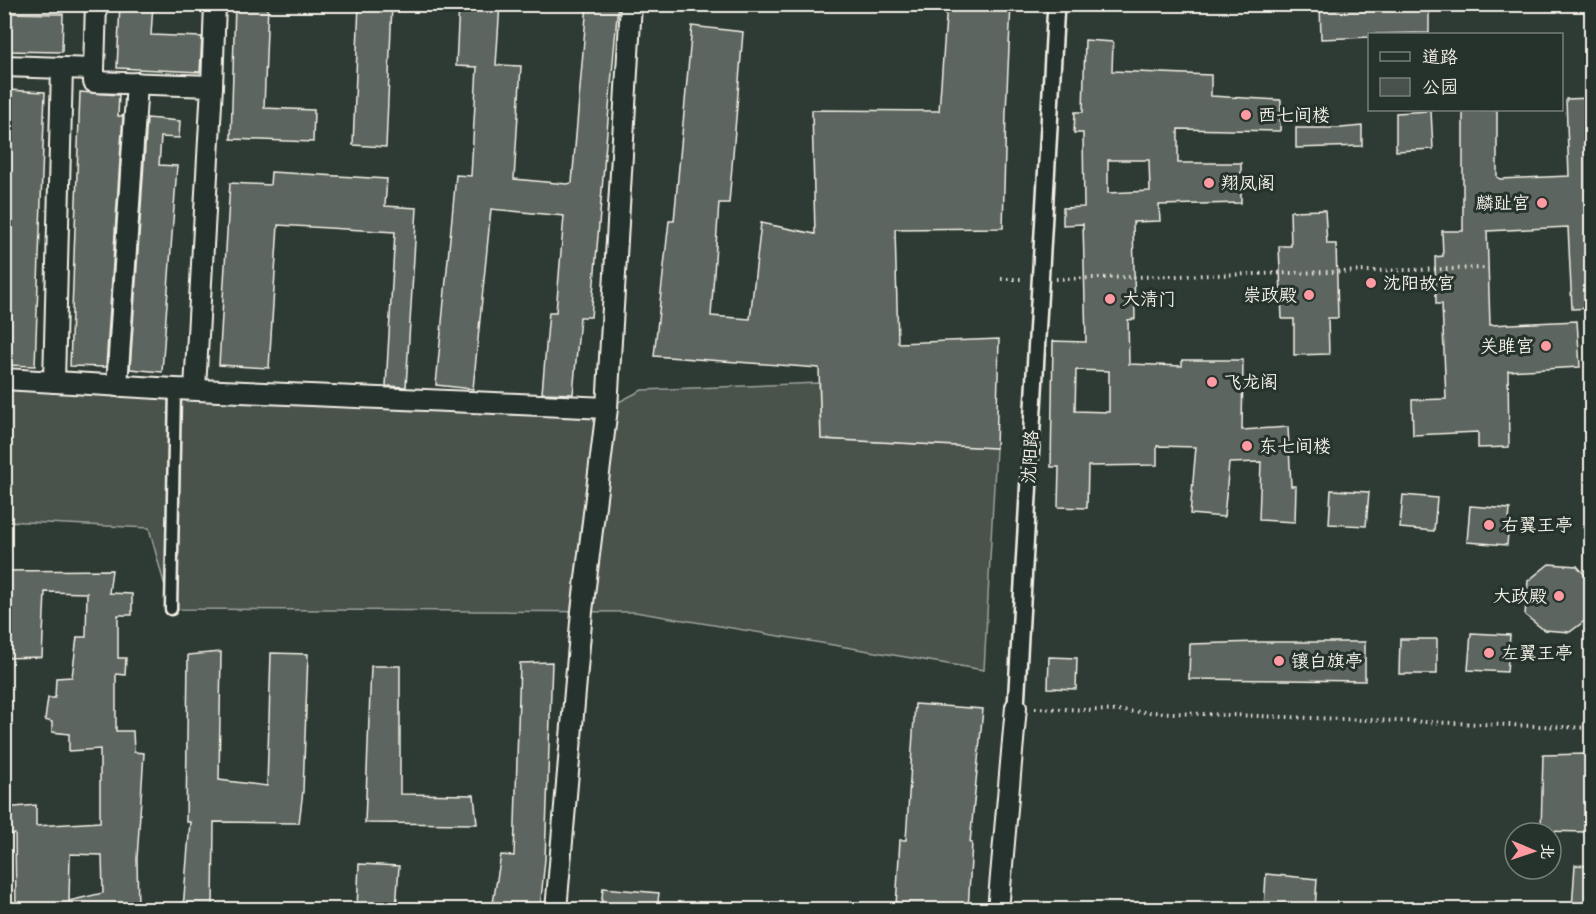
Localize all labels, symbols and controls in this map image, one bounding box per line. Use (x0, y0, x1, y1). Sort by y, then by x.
legend (1368, 33, 1563, 111)
text: 道路 (1422, 42, 1458, 69)
text: 公园 (1422, 72, 1458, 99)
place label: 西七间楼 (1258, 100, 1330, 127)
marker: 西七间楼 (1239, 108, 1253, 122)
place label: 翔凤阁 (1221, 168, 1275, 195)
marker: 翔凤阁 (1202, 176, 1216, 190)
place label: 麟趾宫 (1476, 188, 1530, 215)
marker: 麟趾宫 (1535, 196, 1549, 210)
place label: 沈阳故宫 (1383, 268, 1455, 295)
marker: 沈阳故宫 (1364, 276, 1378, 290)
place label: 崇政殿 (1243, 280, 1297, 307)
place label: 大清门 (1122, 284, 1176, 311)
marker: 崇政殿 (1302, 288, 1316, 302)
marker: 大清门 (1103, 292, 1117, 306)
place label: 关雎宫 (1480, 331, 1534, 358)
marker: 关雎宫 (1539, 339, 1553, 353)
place label: 飞龙阁 (1224, 367, 1278, 394)
marker: 飞龙阁 (1205, 375, 1219, 389)
street label: 沈阳路 (1014, 429, 1043, 485)
place label: 东七间楼 (1259, 431, 1331, 458)
marker: 东七间楼 (1240, 439, 1254, 453)
place label: 右翼王亭 (1501, 510, 1573, 537)
marker: 右翼王亭 (1482, 518, 1496, 532)
place label: 大政殿 (1493, 581, 1547, 608)
marker: 大政殿 (1552, 589, 1566, 603)
place label: 左翼王亭 (1501, 638, 1573, 665)
place label: 镶白旗亭 (1291, 646, 1363, 673)
marker: 左翼王亭 (1482, 646, 1496, 660)
marker: 镶白旗亭 (1272, 654, 1286, 668)
north arrow (1503, 821, 1563, 881)
text: 北 (1537, 843, 1561, 860)

